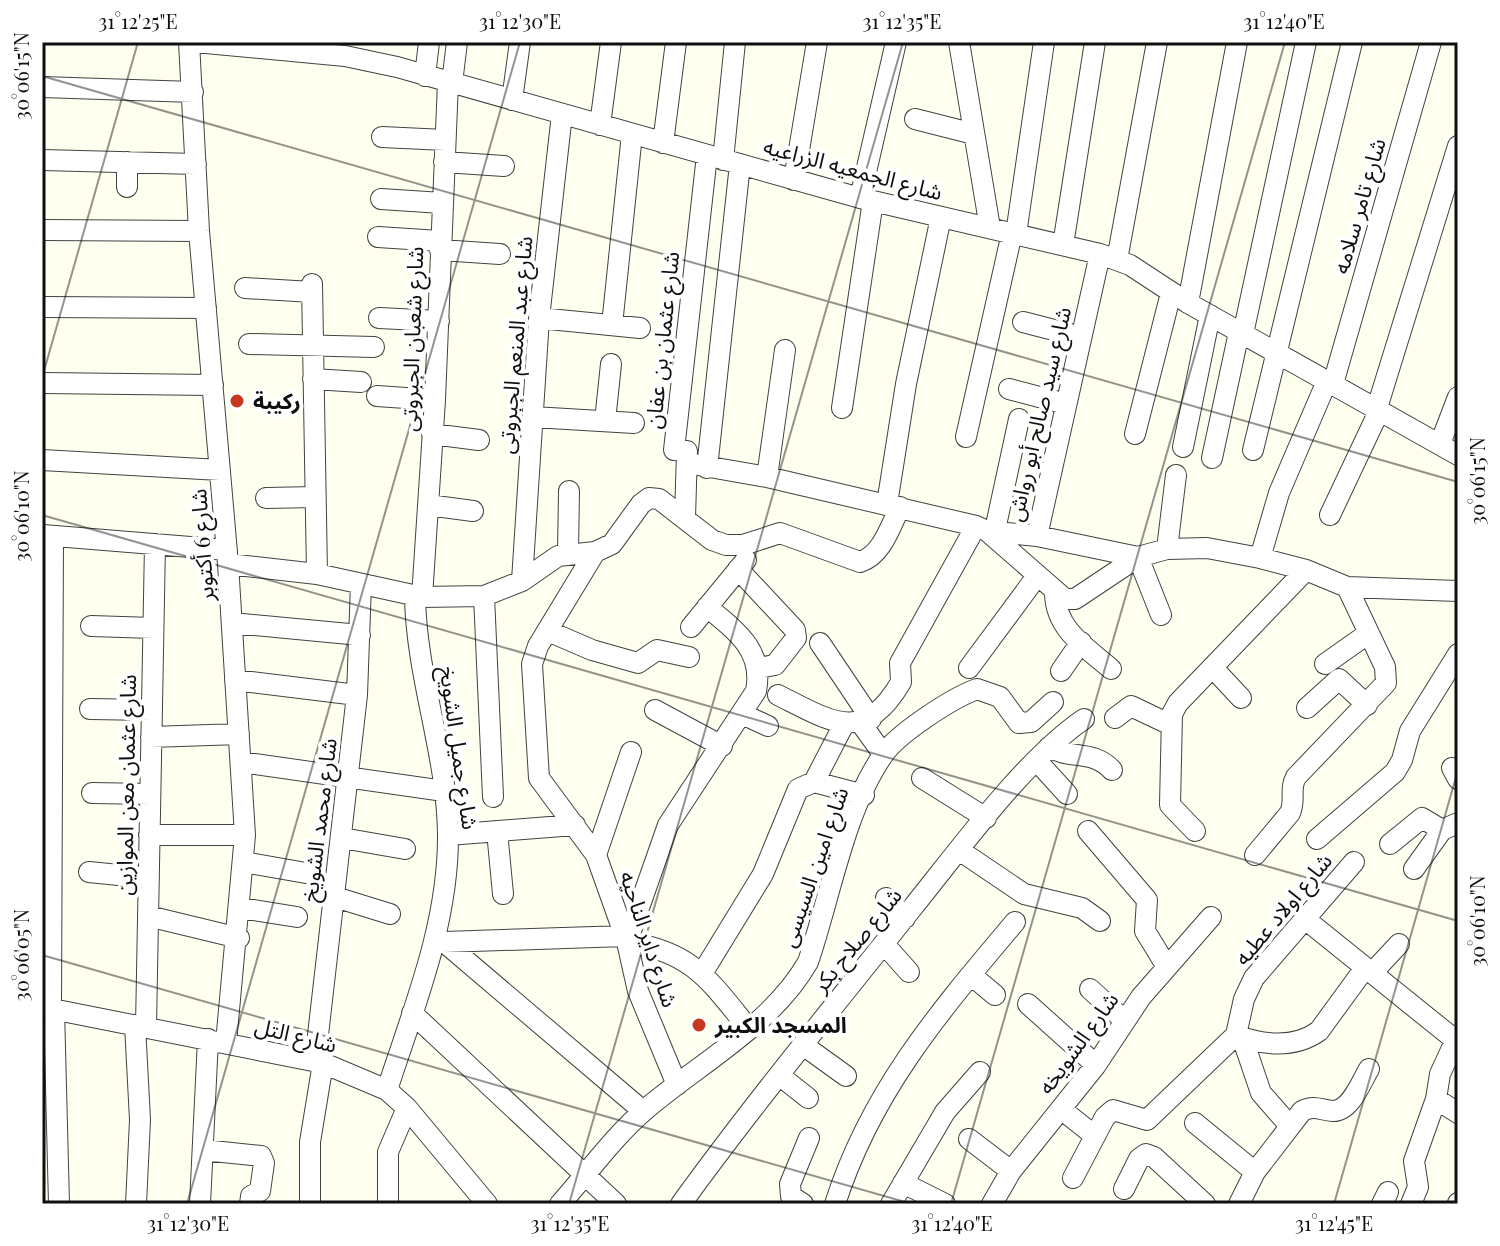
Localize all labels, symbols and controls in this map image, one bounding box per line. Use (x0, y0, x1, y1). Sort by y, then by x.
text: 31°12'25"E (98, 7, 178, 34)
text: 31°12'30"E (479, 7, 561, 34)
text: 31°12'35"E (863, 7, 941, 34)
text: 31°12'40"E (1243, 7, 1325, 34)
text: 30°06'15"N (7, 32, 34, 120)
street label: شارع الجمعيه الزراعيه (760, 130, 946, 209)
street label: شارع تامر سلامه (1324, 134, 1395, 278)
street label: شارع عبد المنعم الجبروتى (490, 235, 541, 455)
street label: شارع شعبان الجبروتى (393, 246, 432, 432)
street label: شارع عثمان بن عفان (637, 250, 688, 430)
street label: شارع سيد صالح أبو رواش (999, 303, 1080, 525)
place label: ركيبة (253, 385, 301, 415)
marker: ركيبة (228, 392, 246, 410)
text: 30°06'15"N (1463, 437, 1490, 525)
text: 30°06'10"N (7, 470, 34, 562)
street label: شارع 6 أكتوبر (182, 488, 223, 603)
street label: شارع جميل الشويخ (431, 664, 486, 832)
street label: شارع عثمان معن الموازين (108, 674, 145, 896)
street label: شارع محمد الشويخ (293, 736, 346, 904)
street label: شارع امين السيسى (772, 783, 857, 952)
street label: شارع اولاد عطيه (1226, 846, 1340, 973)
street label: شارع داير الناحيه (611, 867, 686, 1012)
text: 30°06'10"N (1463, 875, 1490, 967)
street label: شارع صلاح بكر (804, 881, 910, 1001)
text: 30°06'05"N (7, 909, 34, 1001)
street label: شارع الشويخه (1030, 985, 1127, 1101)
street label: شارع التل (251, 1009, 340, 1062)
place label: المسجد الكبير (714, 1009, 847, 1039)
marker: المسجد الكبير (690, 1016, 708, 1034)
text: 31°12'30"E (147, 1209, 229, 1236)
text: 31°12'35"E (531, 1209, 609, 1236)
text: 31°12'40"E (911, 1209, 993, 1236)
text: 31°12'45"E (1295, 1209, 1373, 1236)

